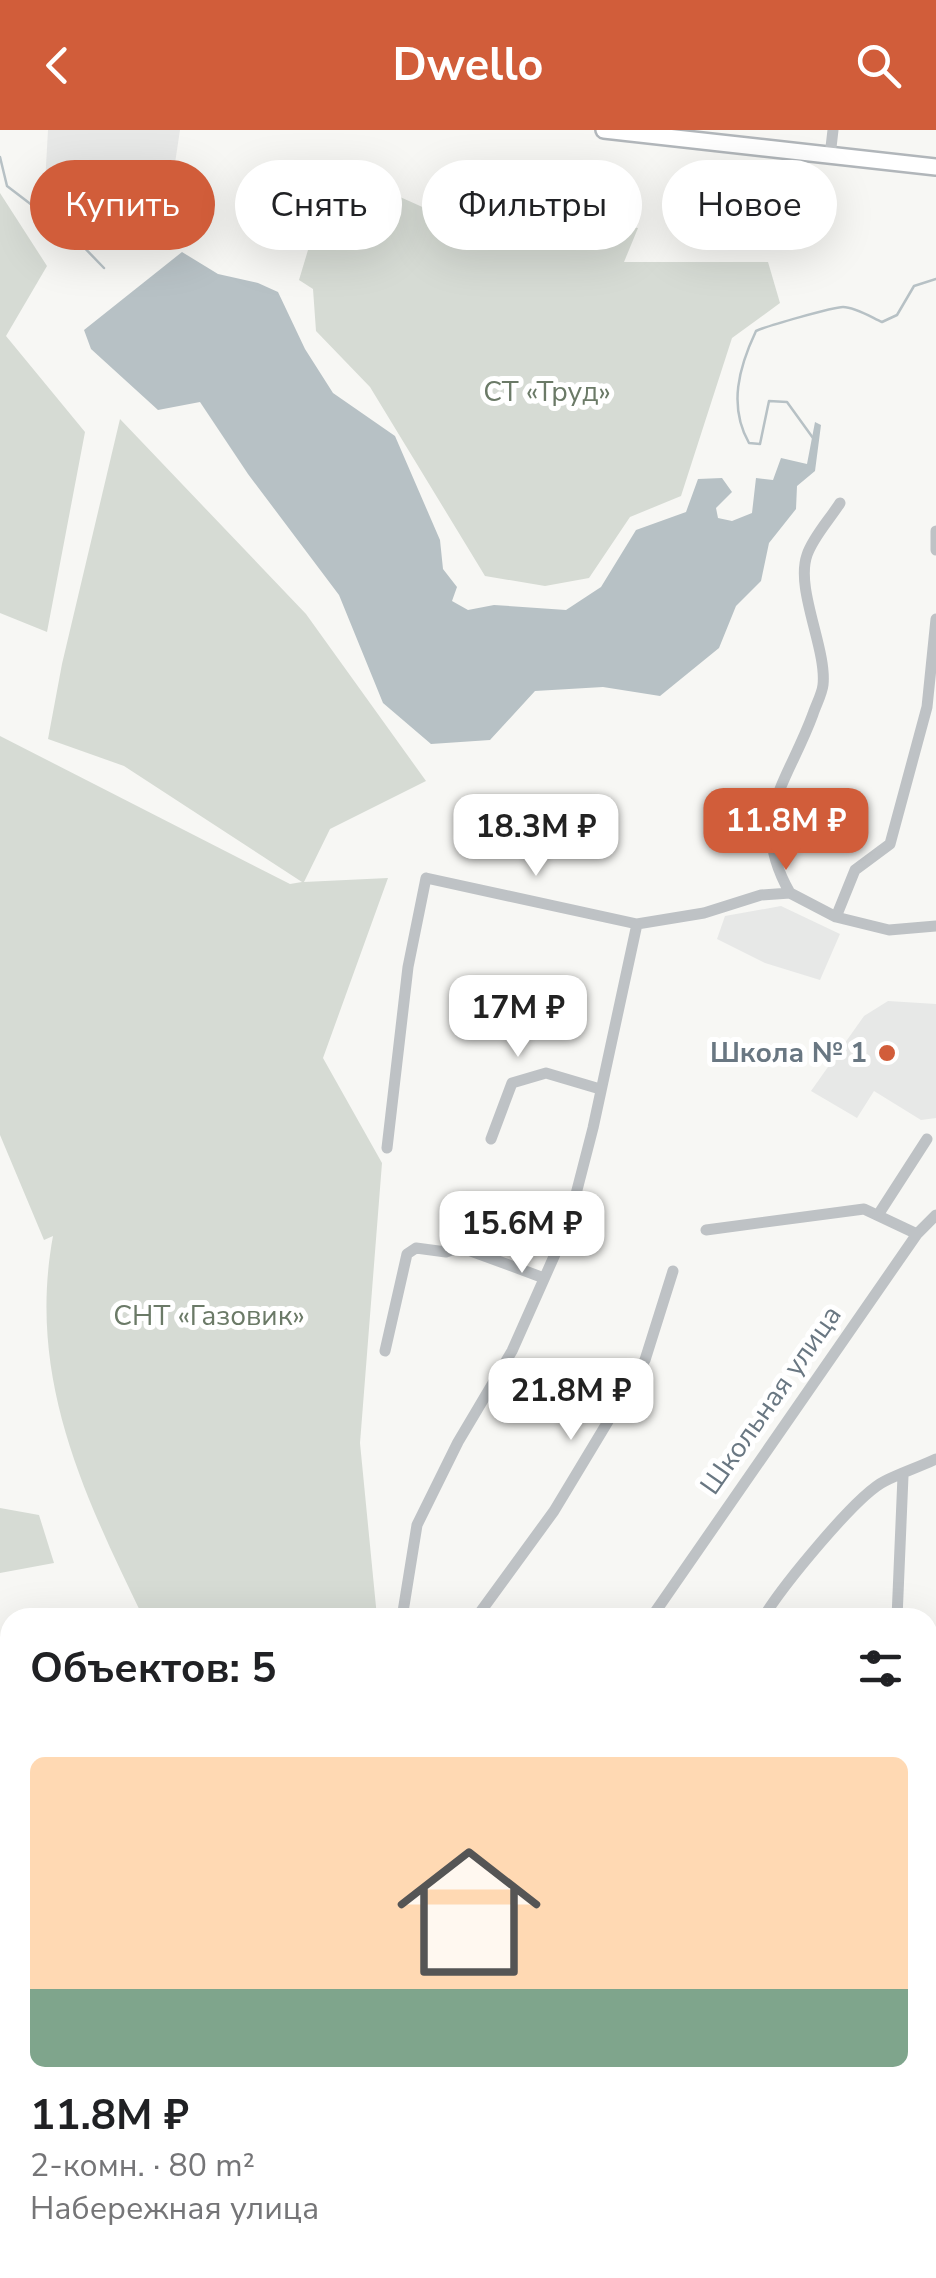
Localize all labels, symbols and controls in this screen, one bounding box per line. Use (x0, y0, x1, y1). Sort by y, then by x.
text: Dwello (392, 35, 544, 96)
icon: back (30, 38, 85, 93)
icon: search (851, 38, 906, 93)
chip: Купить (30, 160, 215, 250)
chip: Снять (235, 160, 402, 250)
chip: Фильтры (422, 160, 642, 250)
chip: Новое (662, 160, 837, 250)
park label: СТ «Труд» (483, 373, 611, 411)
pin: 11.8M ₽ (694, 788, 878, 873)
pin: 18.3M ₽ (444, 794, 628, 879)
text: 11.8M ₽ (725, 799, 847, 842)
text: 18.3M ₽ (475, 805, 597, 848)
pin: 17M ₽ (448, 975, 588, 1060)
text: 17M ₽ (471, 986, 565, 1029)
place label: Школа № 1 (710, 1034, 867, 1072)
marker: Школа № 1 (876, 1042, 898, 1064)
pin: 15.6M ₽ (430, 1191, 614, 1276)
text: 15.6M ₽ (461, 1202, 583, 1245)
park label: СНТ «Газовик» (113, 1297, 305, 1335)
street label: Школьная улица (692, 1298, 850, 1502)
pin: 21.8M ₽ (479, 1358, 663, 1443)
text: 21.8M ₽ (510, 1369, 632, 1412)
text: Объектов: 5 (30, 1640, 276, 1697)
icon: filters (853, 1641, 908, 1696)
icon: home (379, 1822, 559, 2002)
text: 11.8M ₽ (30, 2087, 189, 2144)
text: 2-комн. · 80 m² (30, 2144, 255, 2187)
text: Набережная улица (30, 2187, 319, 2230)

